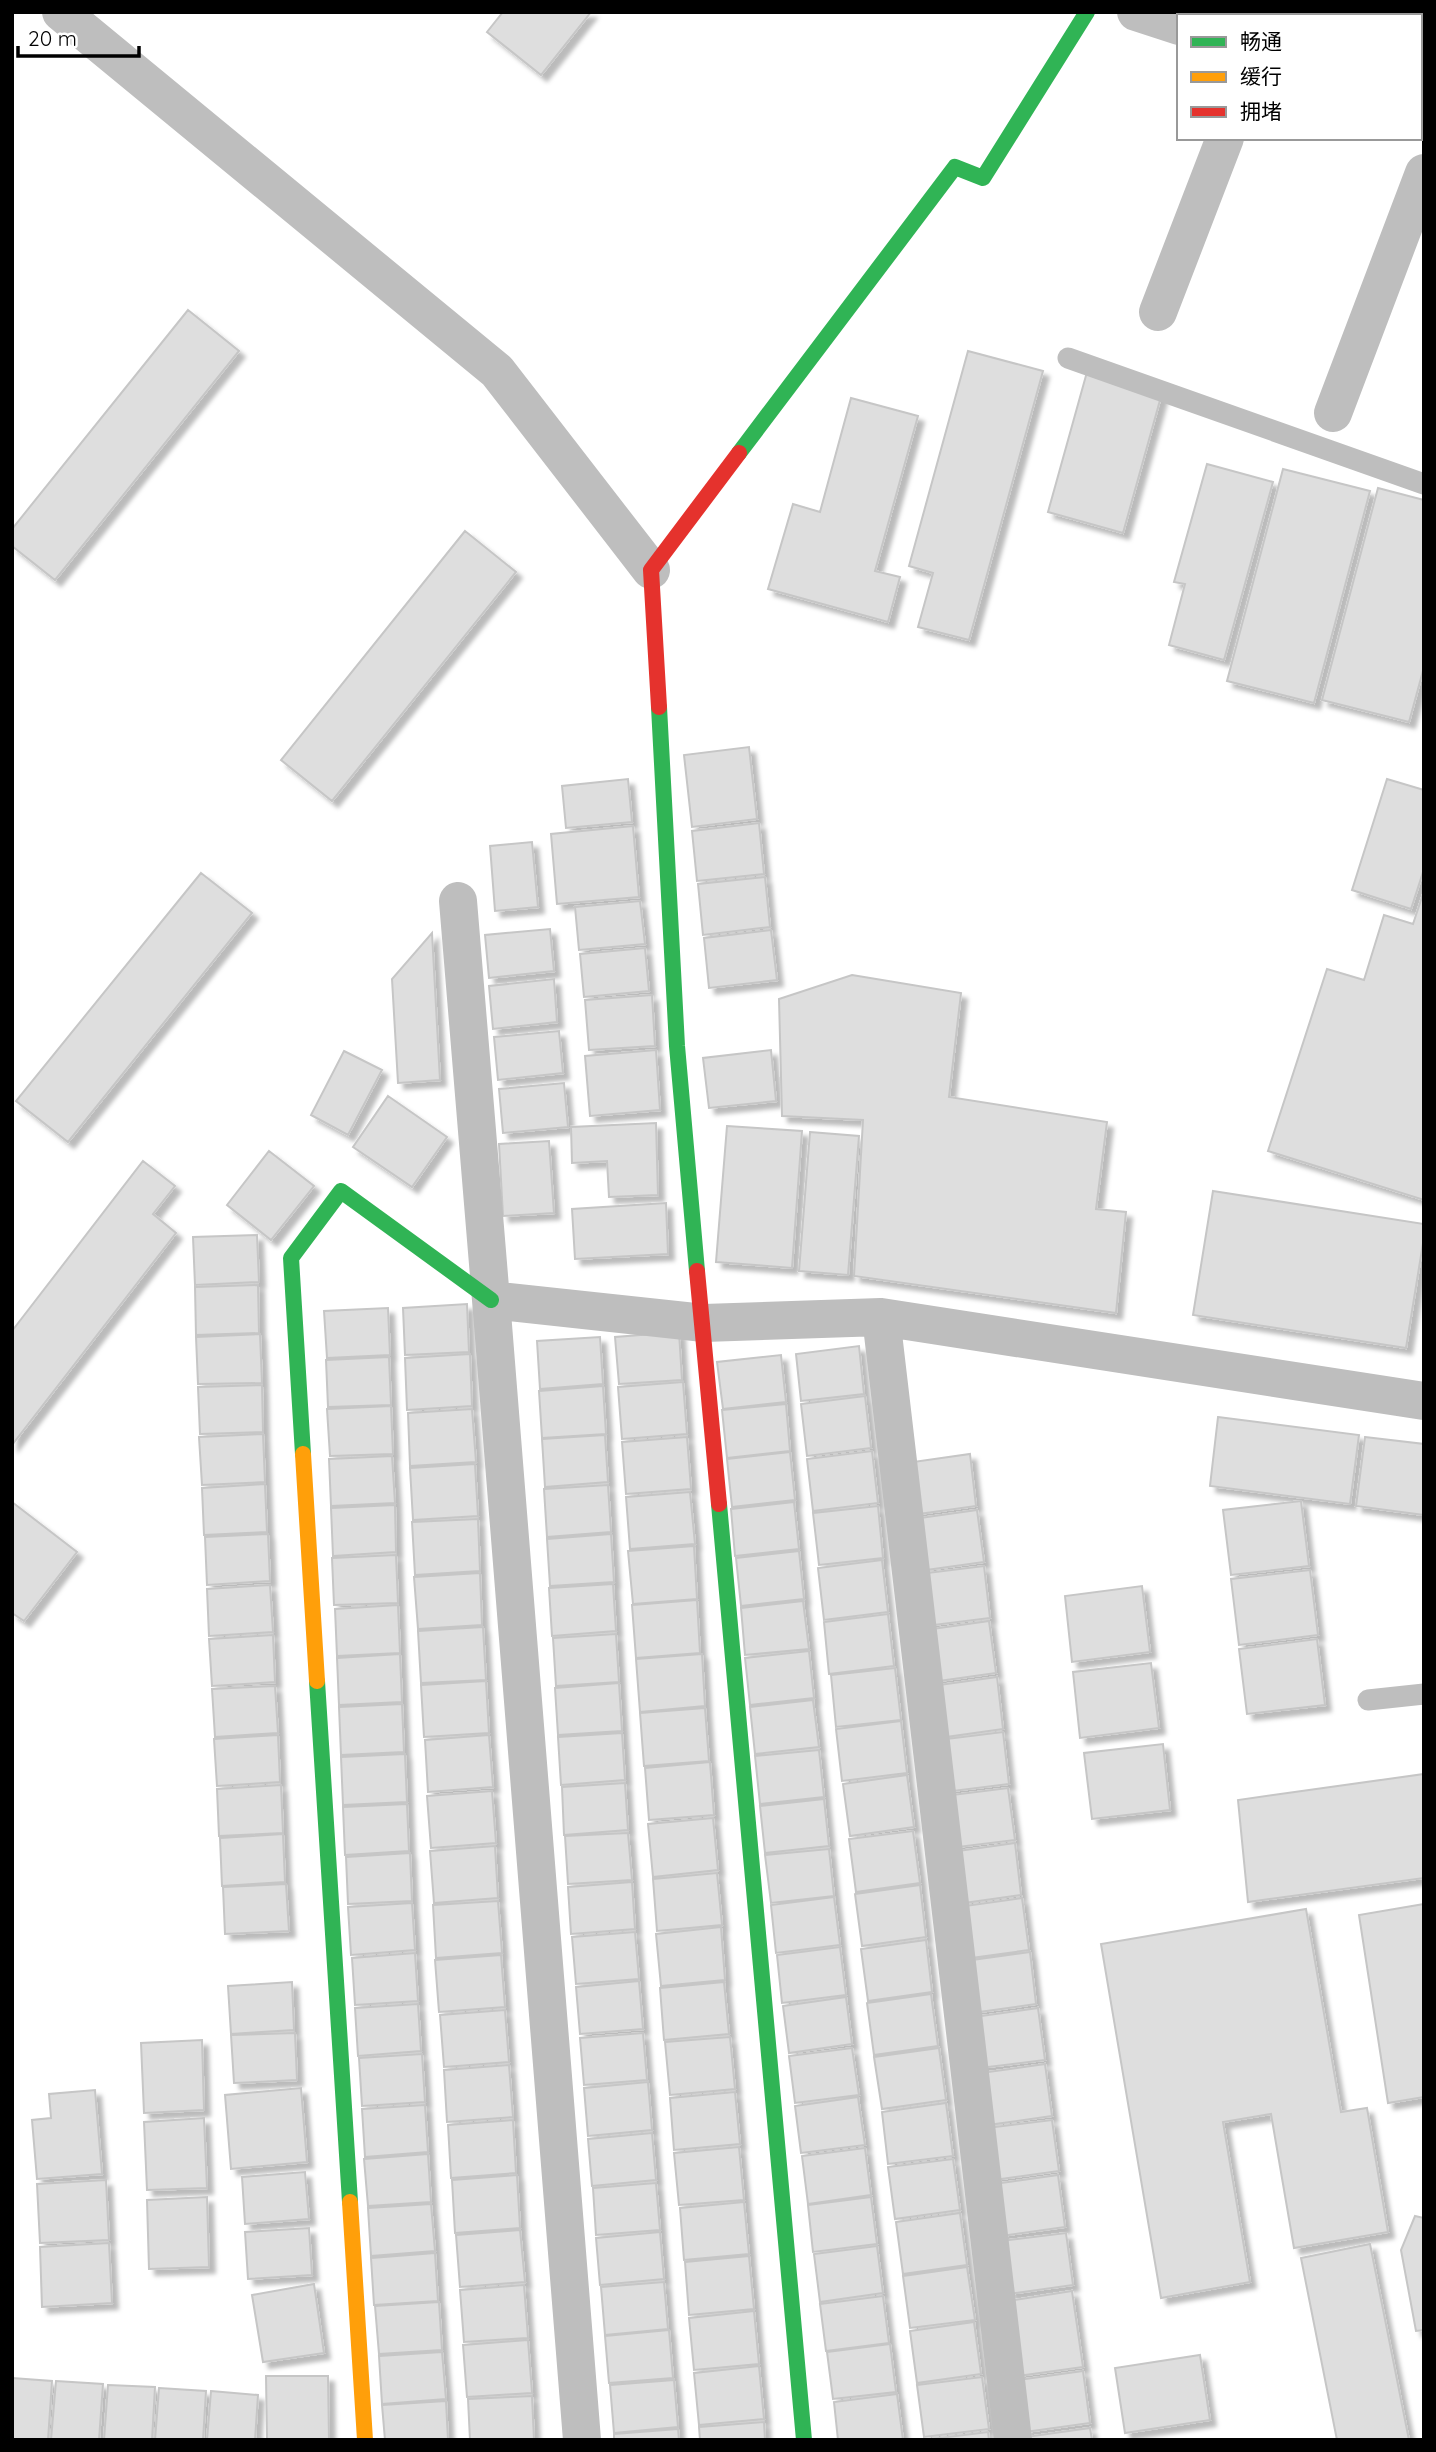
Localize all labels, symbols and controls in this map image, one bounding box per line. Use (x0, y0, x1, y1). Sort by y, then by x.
scale bar (18, 14, 138, 58)
legend (1177, 14, 1422, 140)
text: 20 m (28, 25, 77, 51)
text: 畅通 (1240, 28, 1282, 54)
text: 缓行 (1240, 63, 1282, 89)
text: 拥堵 (1240, 98, 1282, 124)

